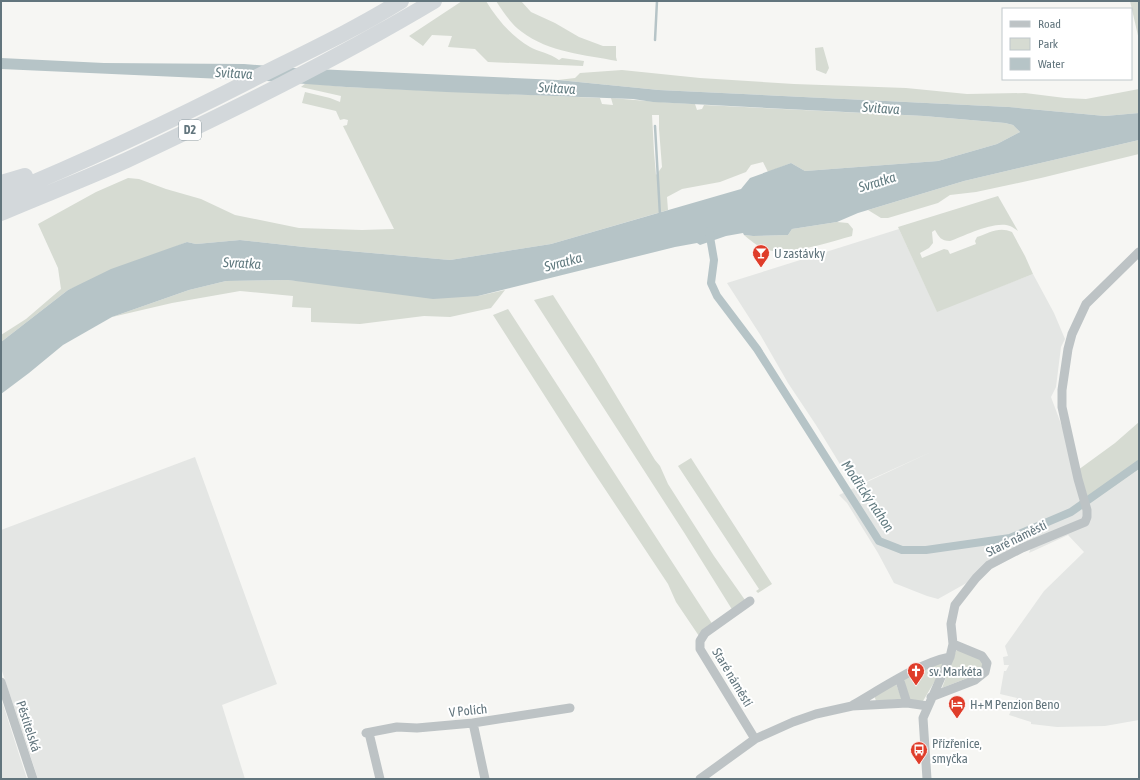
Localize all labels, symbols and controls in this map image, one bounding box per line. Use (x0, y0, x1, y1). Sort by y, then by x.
legend (1002, 8, 1132, 80)
text: Road (1038, 17, 1061, 31)
text: Park (1038, 37, 1059, 51)
text: Water (1038, 57, 1065, 71)
water label: Svitava (214, 64, 254, 82)
water label: Svitava (537, 79, 577, 97)
water label: Svitava (861, 99, 901, 117)
road number: D2 (179, 120, 201, 140)
water label: Svratka (855, 169, 898, 196)
bar icon: U zastávky (751, 243, 771, 268)
place label: U zastávky (774, 246, 826, 261)
water label: Svratka (542, 249, 584, 275)
water label: Svratka (222, 254, 262, 272)
water label: Modřický náhon (838, 457, 898, 535)
street label: Staré náměstí (983, 517, 1049, 560)
street label: Staré náměstí (709, 645, 756, 709)
church icon: sv. Markéta (906, 661, 926, 686)
place label: sv. Markéta (929, 664, 982, 679)
hotel icon: H+M Penzion Beno (947, 694, 967, 719)
place label: H+M Penzion Beno (970, 697, 1060, 712)
street label: Pěstitelská (13, 699, 44, 754)
street label: V Polích (448, 701, 488, 720)
place label: Přízřenice, smyčka (932, 736, 982, 766)
bus stop icon: Přízřenice, smyčka (909, 740, 929, 765)

